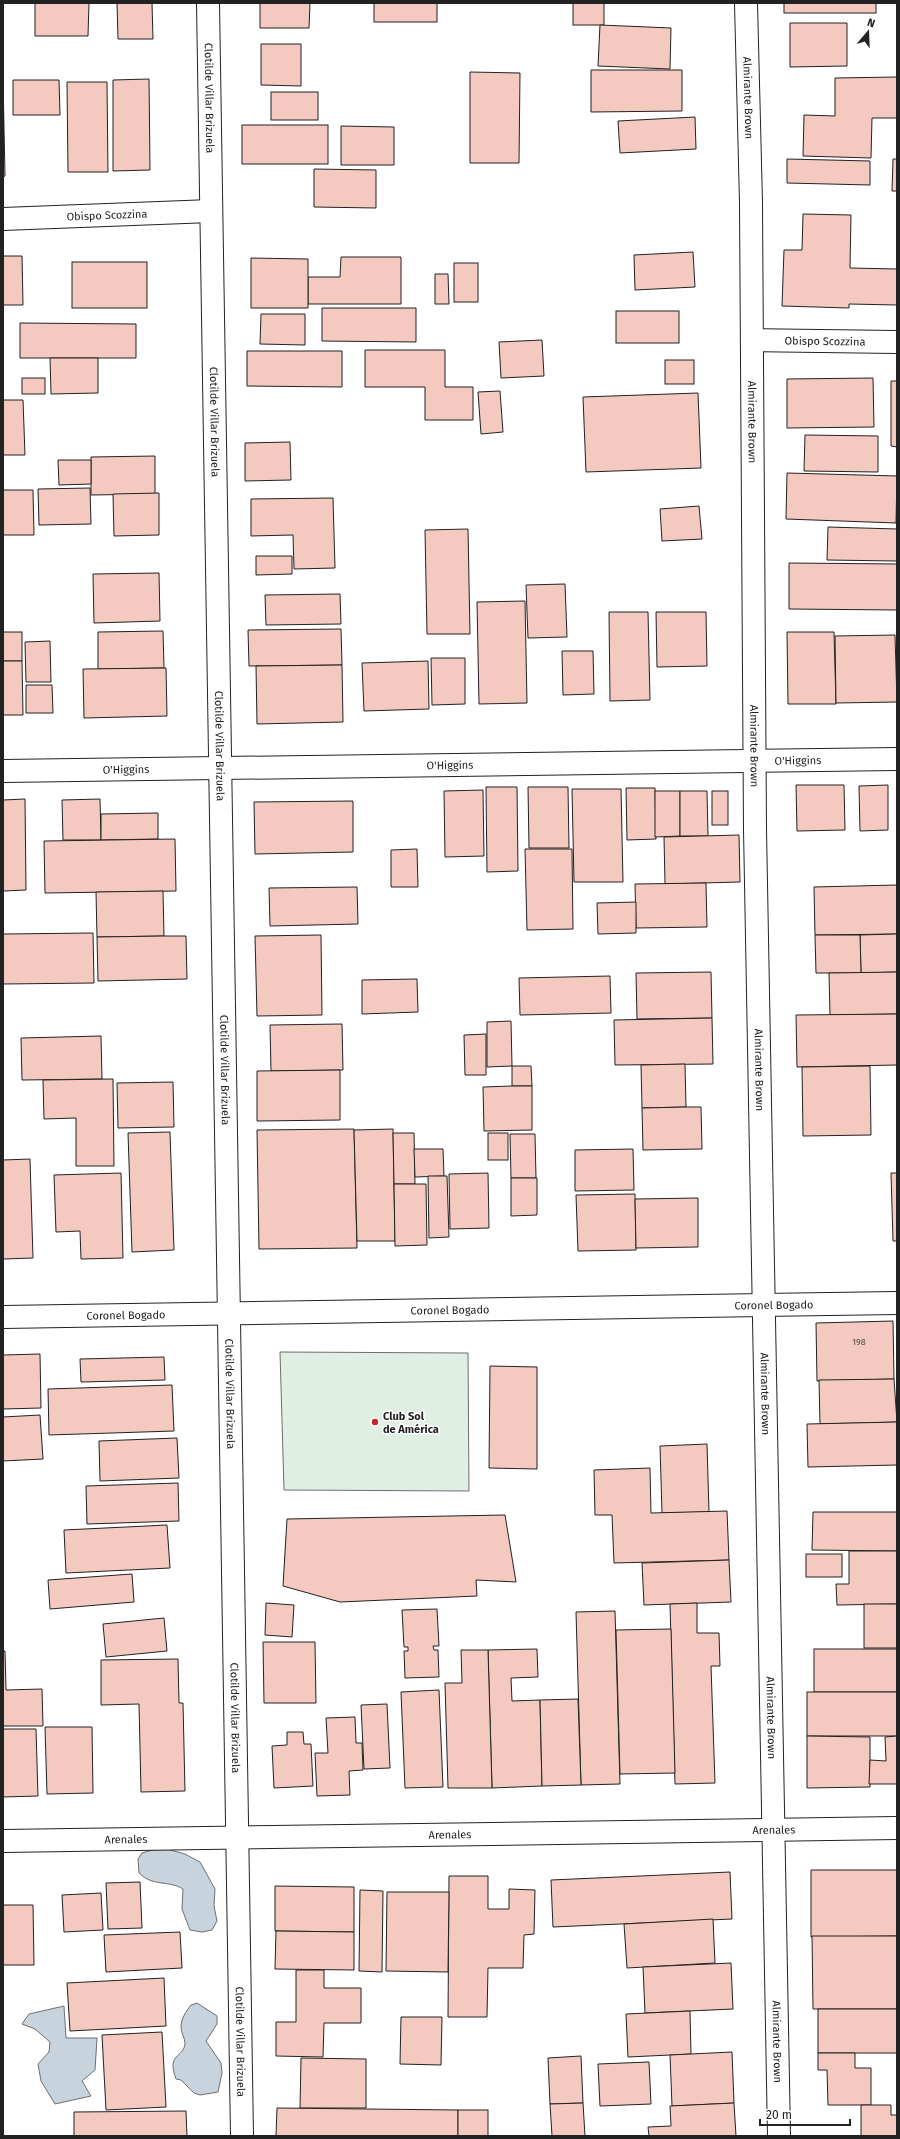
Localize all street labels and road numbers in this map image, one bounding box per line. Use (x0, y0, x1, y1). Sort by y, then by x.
street label: Clotilde Villar Brizuela (202, 43, 217, 153)
street label: Almirante Brown (741, 57, 756, 139)
street label: Obispo Scozzina (66, 207, 148, 223)
street label: Obispo Scozzina (784, 334, 866, 348)
street label: Clotilde Villar Brizuela (207, 367, 222, 477)
street label: Almirante Brown (746, 381, 759, 463)
street label: Clotilde Villar Brizuela (212, 691, 227, 801)
street label: Almirante Brown (748, 705, 761, 787)
street label: O'Higgins (774, 754, 821, 767)
street label: O'Higgins (426, 758, 473, 772)
street label: O'Higgins (102, 763, 149, 776)
street label: Clotilde Villar Brizuela (218, 1014, 232, 1125)
street label: Almirante Brown (752, 1028, 767, 1111)
street label: Coronel Bogado (734, 1298, 814, 1312)
street label: Coronel Bogado (410, 1303, 490, 1317)
street label: Coronel Bogado (86, 1308, 166, 1322)
street label: Clotilde Villar Brizuela (223, 1338, 238, 1449)
street label: Almirante Brown (758, 1352, 773, 1435)
street label: Clotilde Villar Brizuela (228, 1662, 243, 1773)
street label: Almirante Brown (764, 1676, 779, 1759)
street label: Arenales (752, 1823, 795, 1837)
street label: Arenales (428, 1828, 471, 1841)
street label: Arenales (104, 1832, 148, 1846)
street label: Clotilde Villar Brizuela (233, 1986, 248, 2097)
street label: Almirante Brown (770, 2000, 785, 2083)

